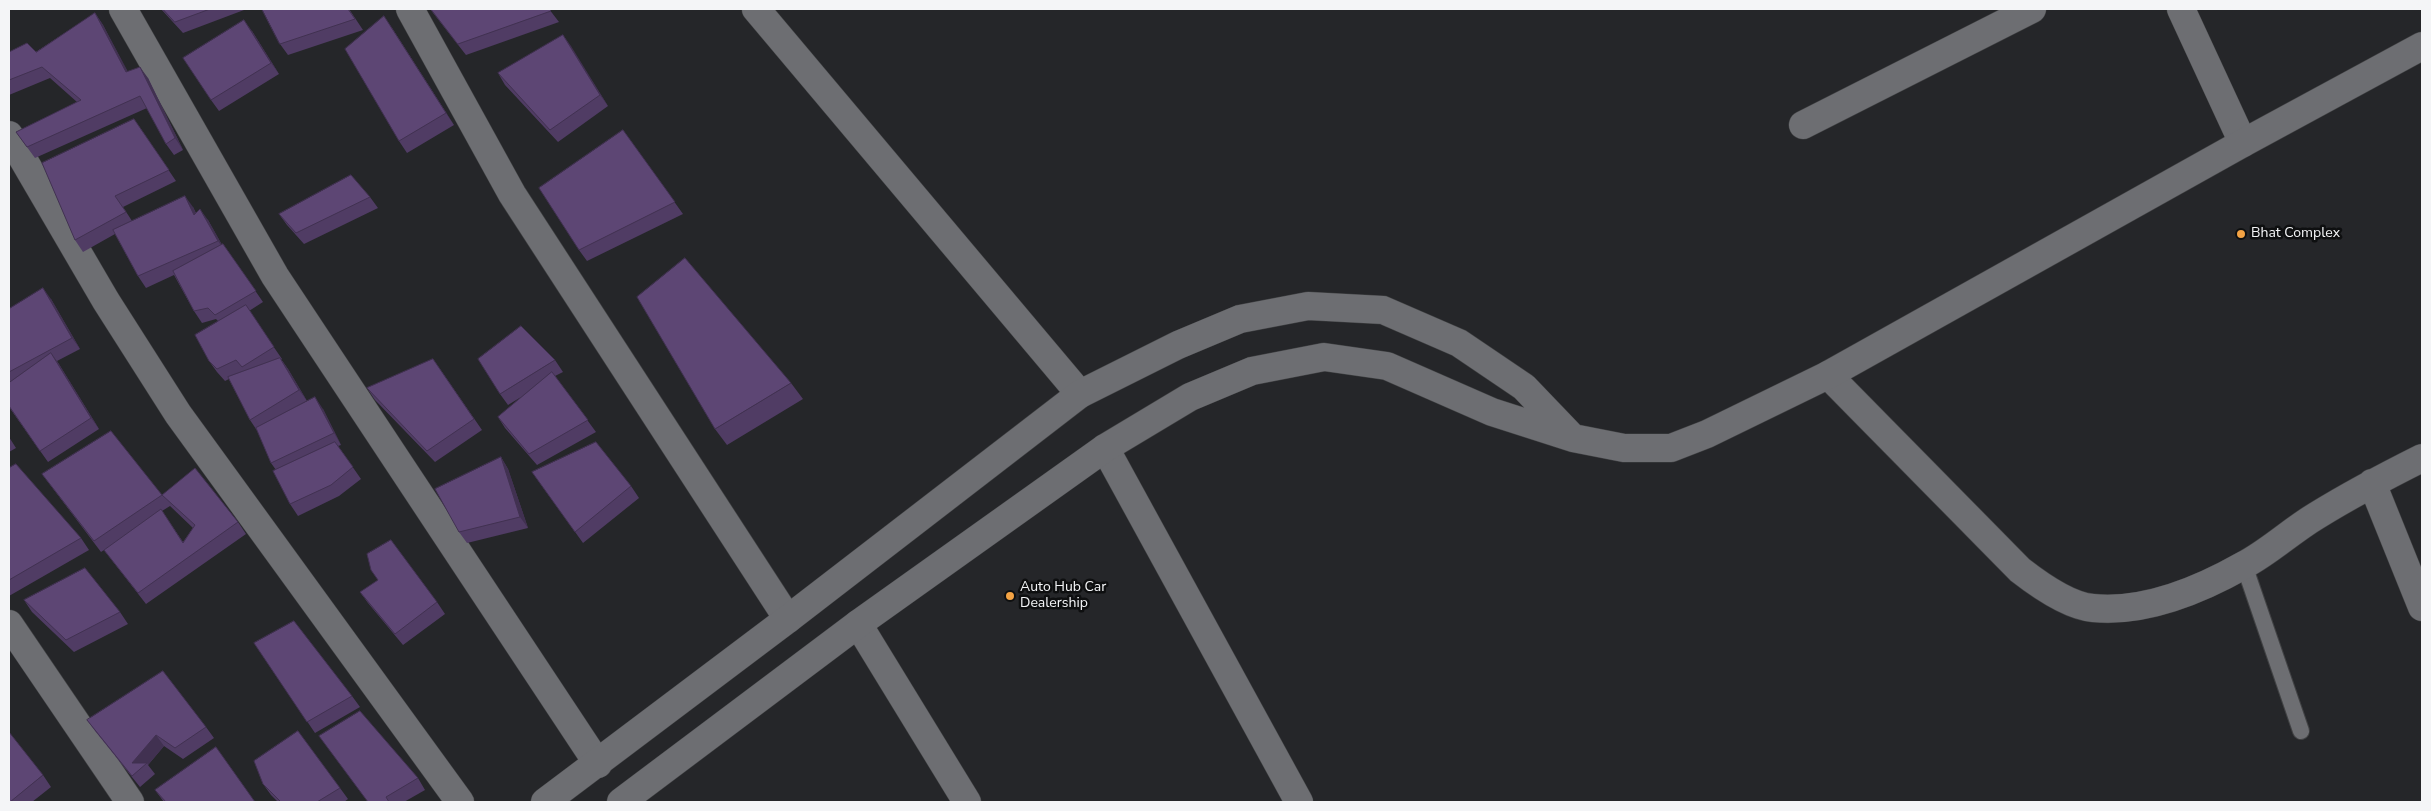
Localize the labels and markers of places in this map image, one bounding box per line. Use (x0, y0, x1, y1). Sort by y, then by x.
place label: Bhat Complex (2251, 226, 2340, 242)
marker: Bhat Complex (2235, 228, 2247, 240)
place label: Auto Hub Car Dealership (1020, 580, 1106, 612)
marker: Auto Hub Car Dealership (1004, 590, 1016, 602)

